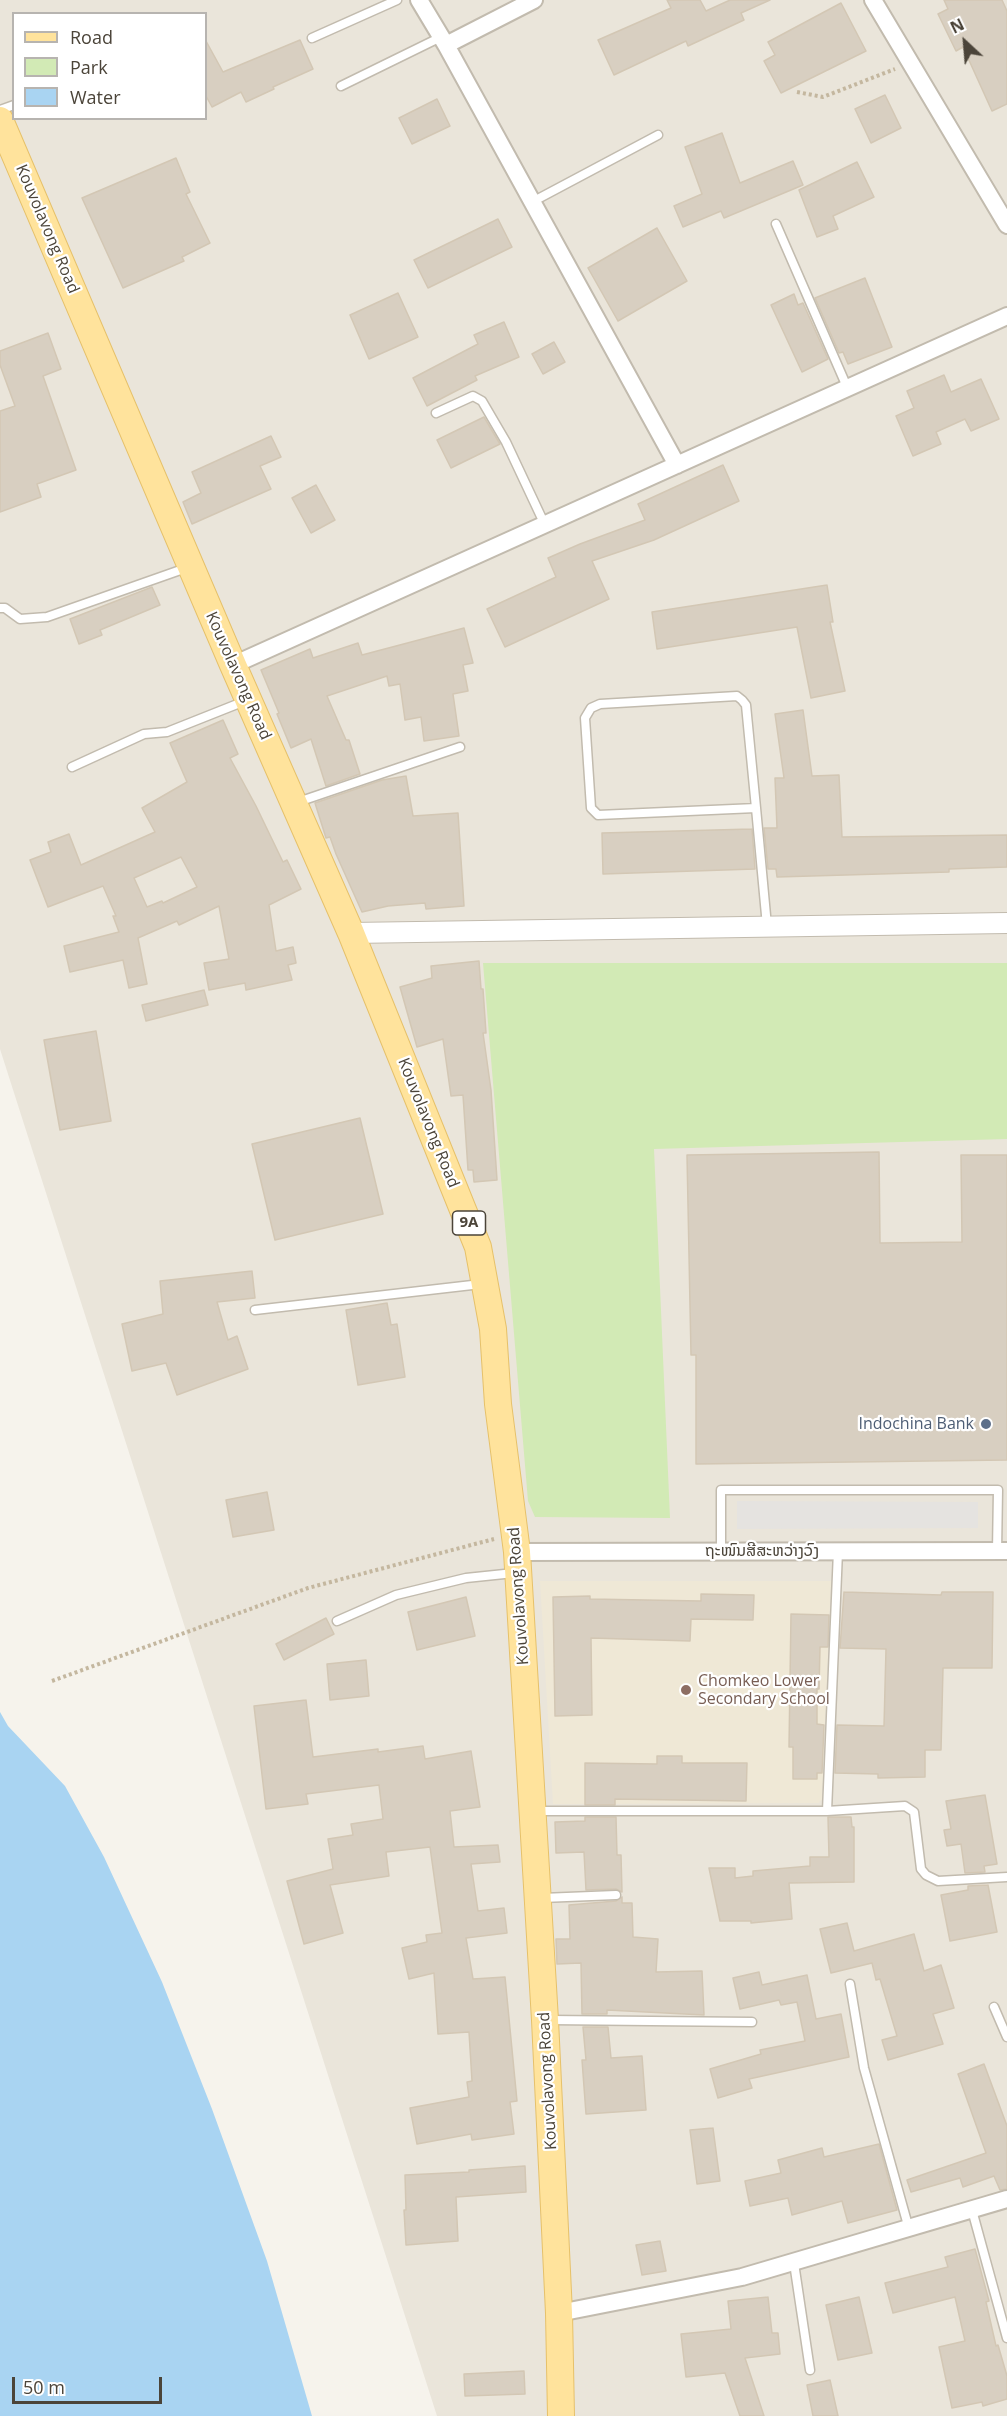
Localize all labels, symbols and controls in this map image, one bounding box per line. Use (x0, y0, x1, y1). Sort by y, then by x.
legend (12, 12, 207, 120)
north arrow (935, 12, 995, 72)
text: N (946, 13, 968, 39)
text: Road (70, 25, 113, 49)
text: Park (70, 55, 108, 79)
text: Water (70, 85, 121, 109)
street label: Kouvolavong Road (11, 162, 83, 296)
street label: Kouvolavong Road (201, 609, 275, 743)
street label: Kouvolavong Road (393, 1055, 463, 1191)
road number: 9A (452, 1211, 486, 1235)
place label: Indochina Bank (858, 1414, 974, 1434)
marker: Indochina Bank (979, 1417, 993, 1431)
street label: Kouvolavong Road (505, 1526, 533, 1666)
street label: ຖະໜົນສີສະຫວ່າງວົງ (705, 1541, 819, 1561)
place label: Chomkeo Lower Secondary School (698, 1671, 830, 1709)
marker: Chomkeo Lower Secondary School (679, 1683, 693, 1697)
street label: Kouvolavong Road (535, 2011, 561, 2151)
scale bar (15, 2365, 165, 2403)
text: 50 m (23, 2375, 65, 2399)

